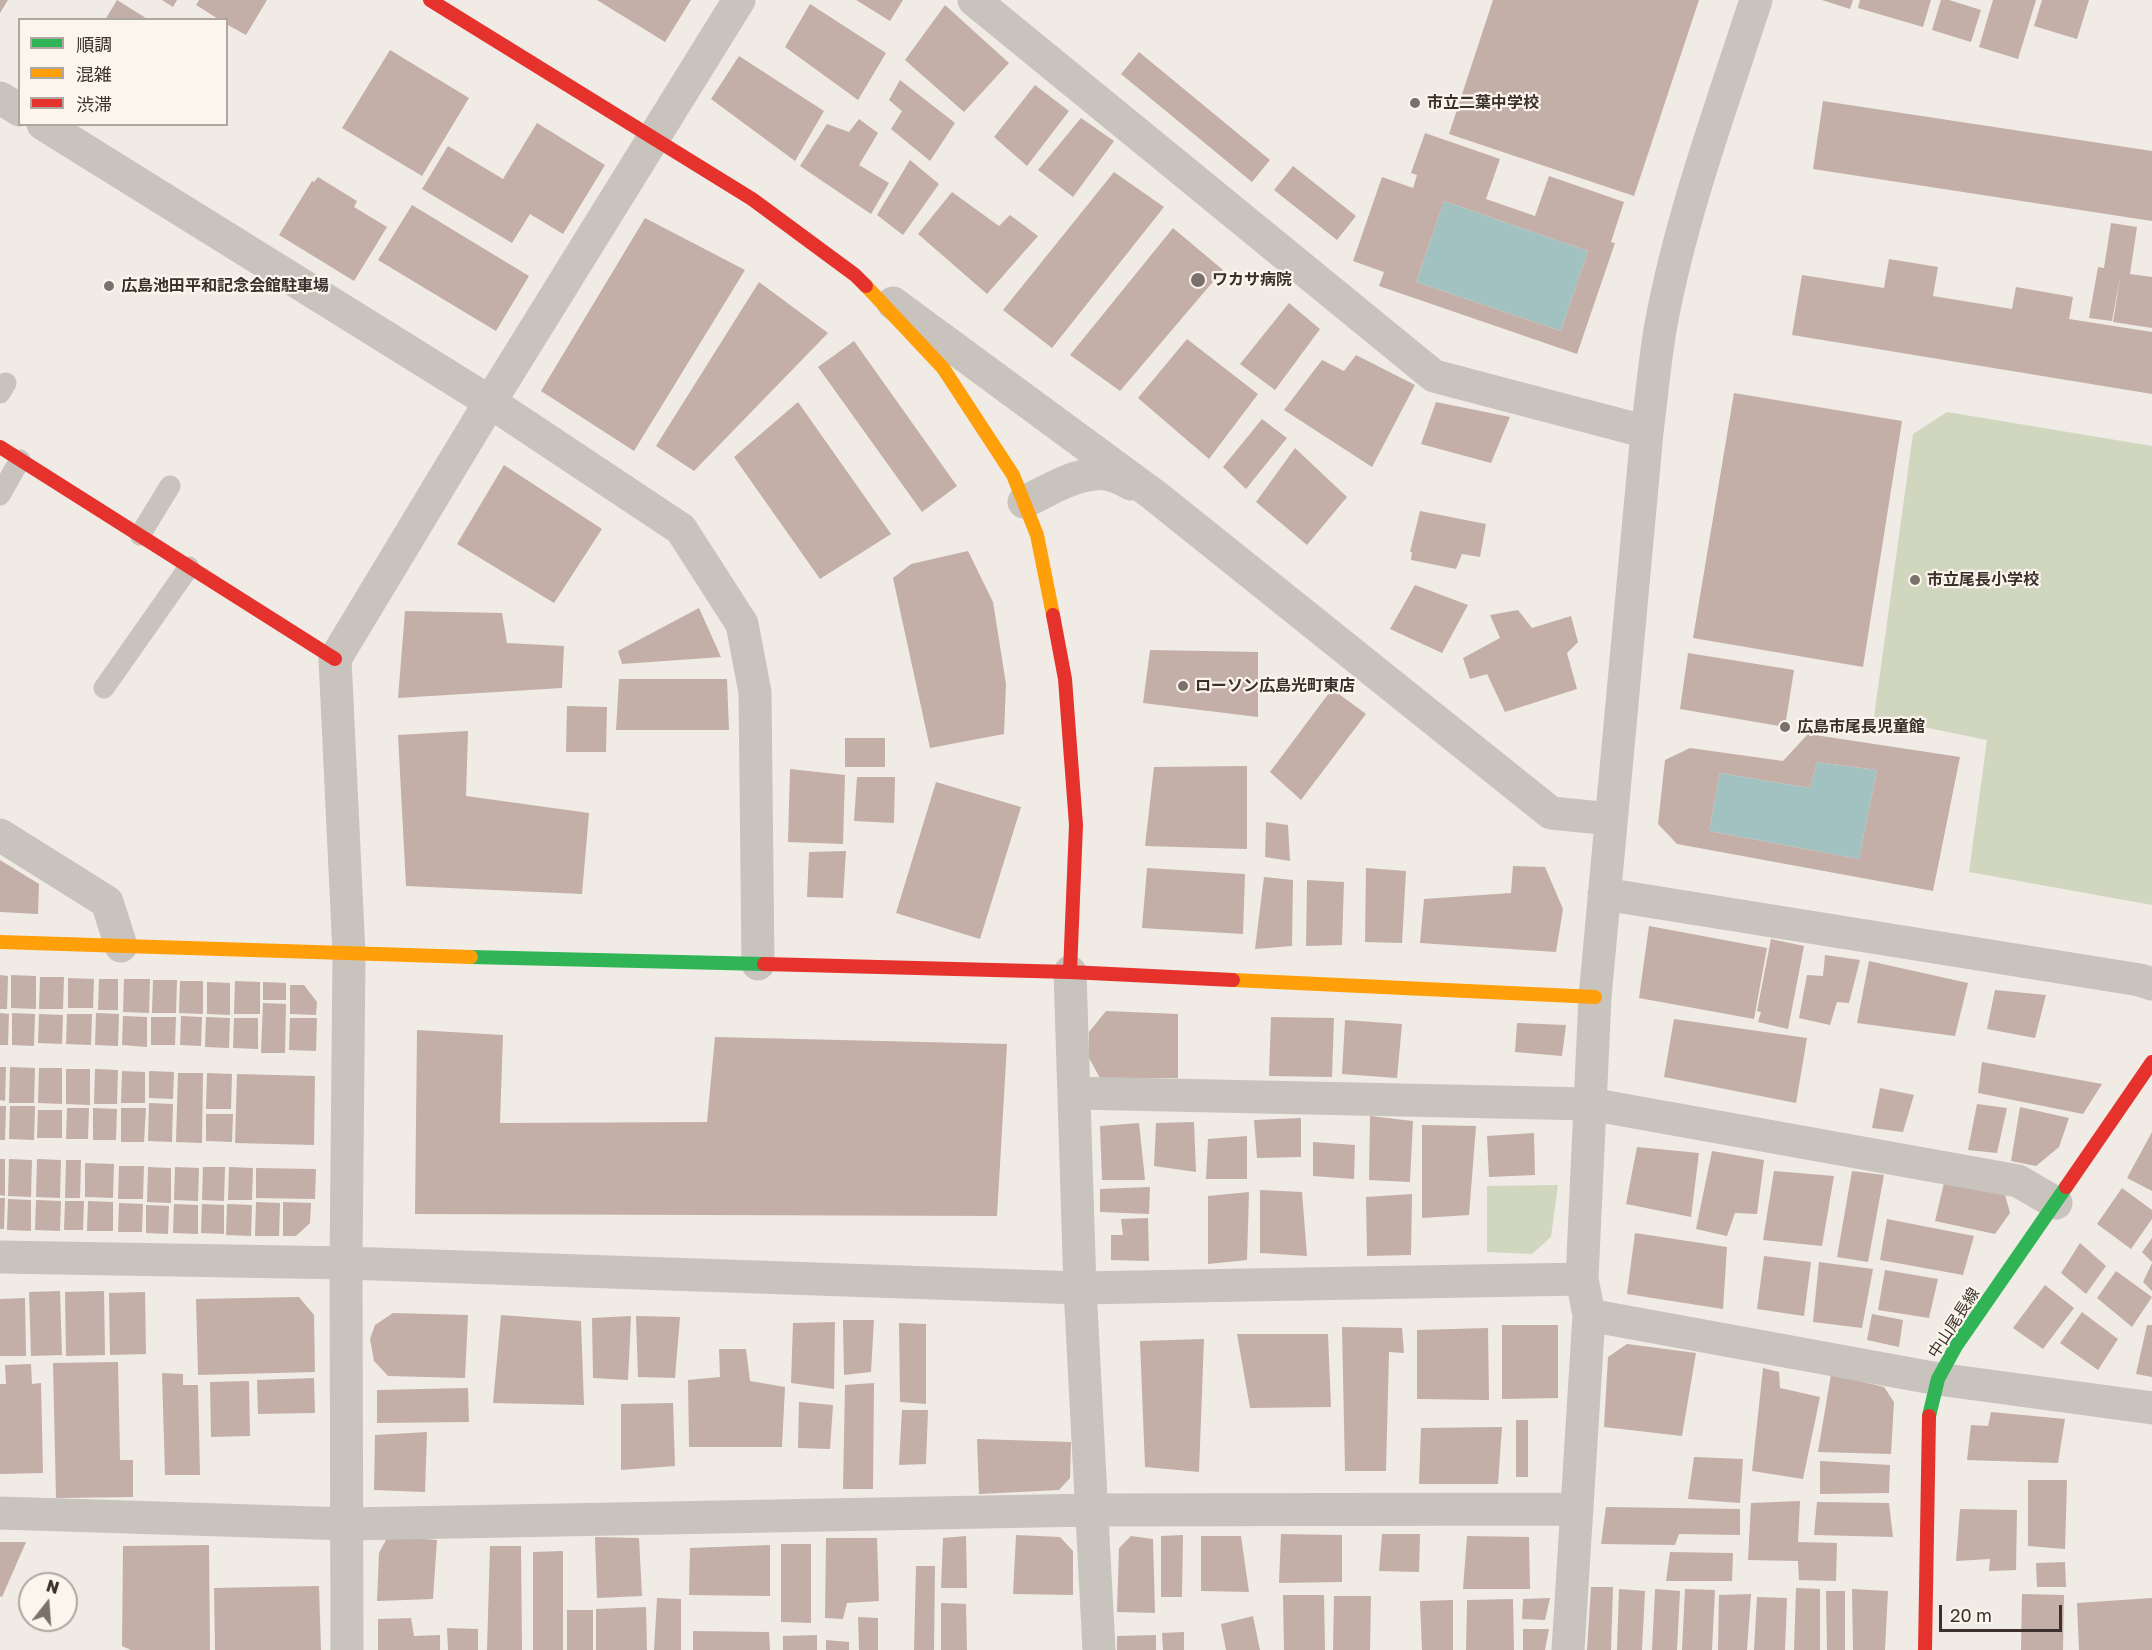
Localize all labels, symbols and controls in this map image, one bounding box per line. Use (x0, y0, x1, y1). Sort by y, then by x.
legend (18, 18, 228, 126)
text: 順調 (76, 33, 112, 55)
text: 混雑 (76, 63, 112, 85)
text: 渋滞 (76, 93, 112, 115)
place label: 市立二葉中学校 (1427, 93, 1539, 113)
marker: 市立二葉中学校 (1408, 96, 1422, 110)
place label: ワカサ病院 (1212, 270, 1292, 290)
marker: ワカサ病院 (1189, 271, 1207, 289)
place label: 広島池田平和記念会館駐車場 (121, 276, 329, 296)
marker: 広島池田平和記念会館駐車場 (102, 279, 116, 293)
place label: 市立尾長小学校 (1927, 570, 2039, 590)
marker: 市立尾長小学校 (1908, 573, 1922, 587)
place label: ローソン広島光町東店 (1195, 676, 1355, 696)
marker: ローソン広島光町東店 (1176, 679, 1190, 693)
place label: 広島市尾長児童館 (1797, 717, 1925, 737)
marker: 広島市尾長児童館 (1778, 720, 1792, 734)
street label: 中山尾長線 (1924, 1284, 1984, 1362)
north arrow (18, 1572, 78, 1632)
text: N (44, 1575, 61, 1598)
scale bar (1942, 1593, 2065, 1631)
text: 20 m (1950, 1604, 1992, 1626)

